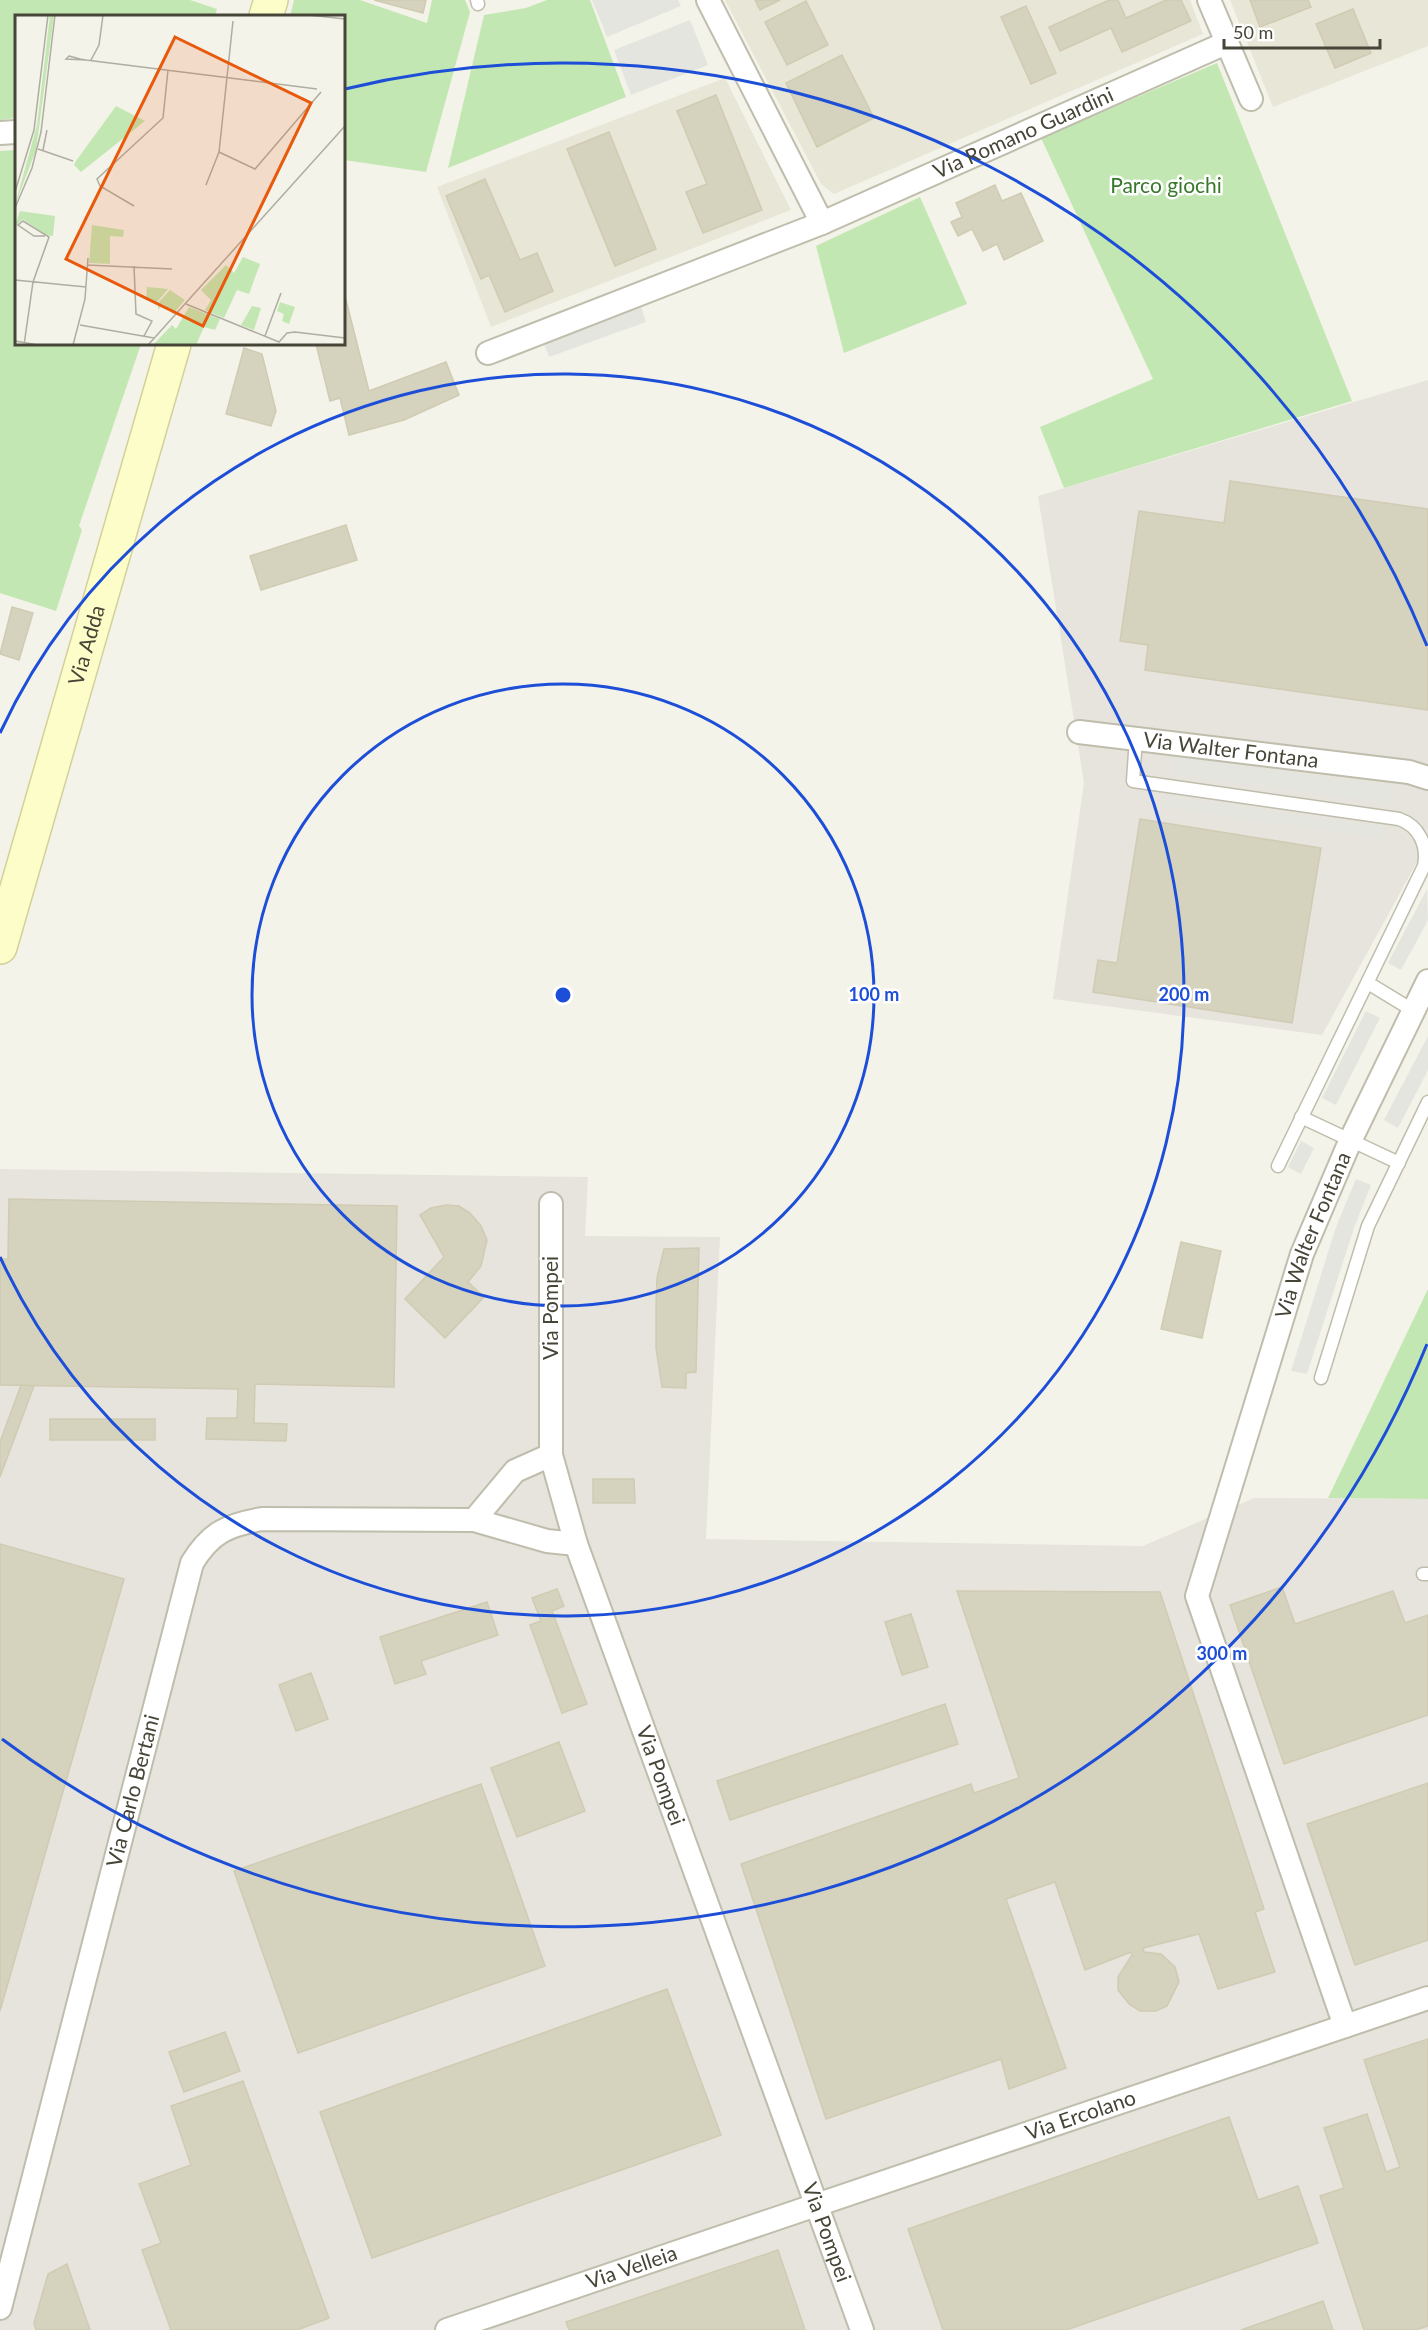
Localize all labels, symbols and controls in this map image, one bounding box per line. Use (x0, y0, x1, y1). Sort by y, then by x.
scale bar (1224, 12, 1380, 50)
inset map (15, 15, 345, 345)
text: 50 m (1233, 21, 1273, 43)
street label: Via Romano Guardini (929, 81, 1117, 183)
park label: Parco giochi (1110, 172, 1222, 197)
street label: Via Adda (62, 602, 109, 688)
street label: Via Walter Fontana (1142, 726, 1320, 772)
text: 100 m (849, 983, 899, 1005)
text: 200 m (1159, 983, 1209, 1005)
centre of rings (553, 985, 573, 1005)
street label: Via Walter Fontana (1269, 1148, 1355, 1321)
street label: Via Pompei (537, 1256, 562, 1360)
text: 300 m (1197, 1642, 1247, 1664)
street label: Via Carlo Bertani (100, 1712, 163, 1869)
street label: Via Pompei (632, 1722, 691, 1828)
street label: Via Ercolano (1022, 2084, 1139, 2144)
street label: Via Pompei (798, 2179, 857, 2285)
street label: Via Velleia (582, 2239, 680, 2293)

